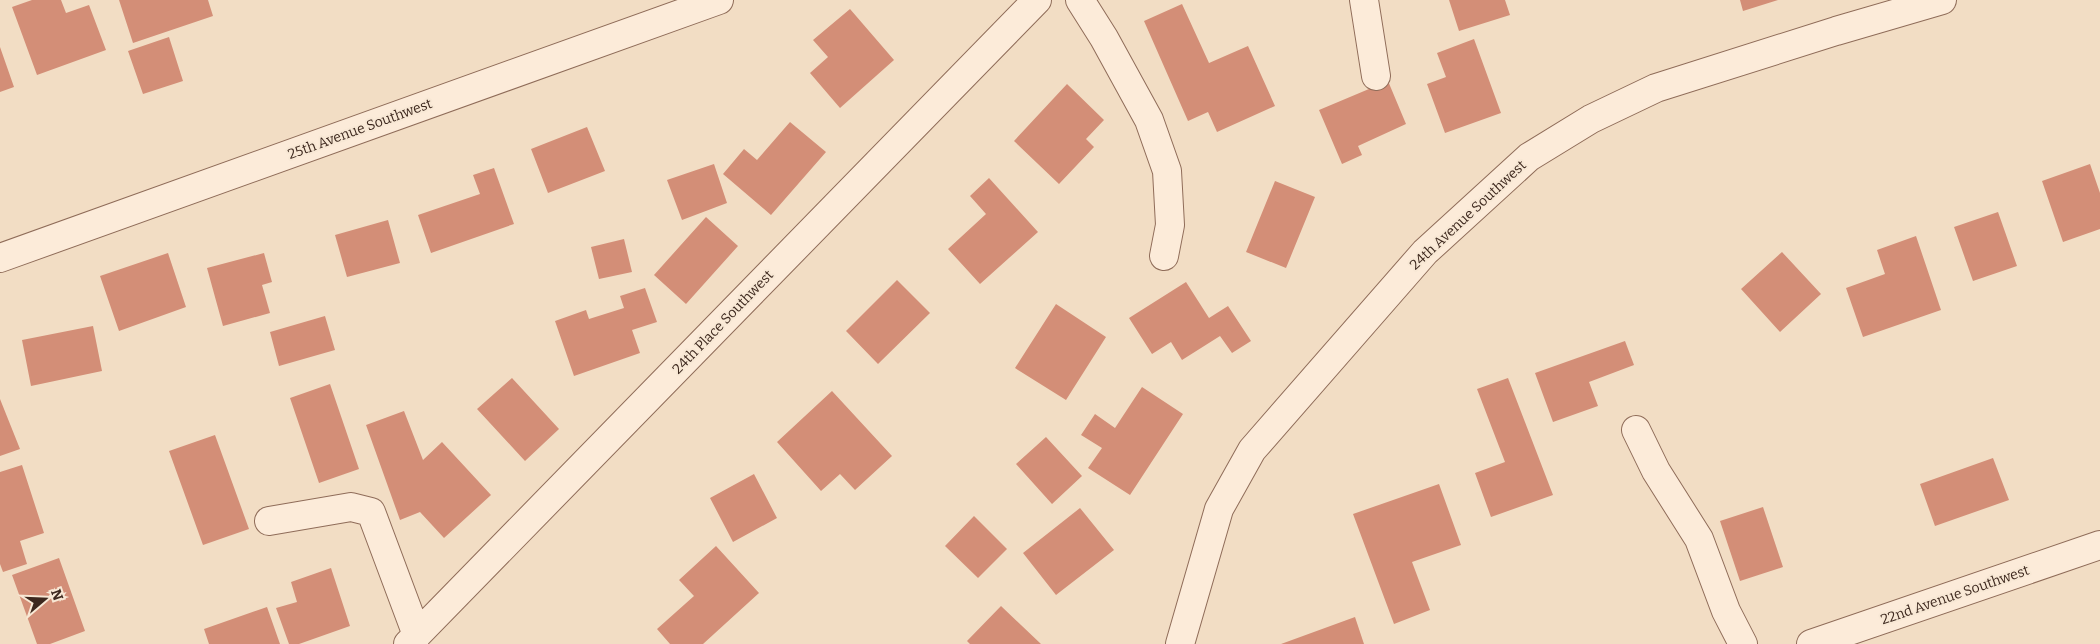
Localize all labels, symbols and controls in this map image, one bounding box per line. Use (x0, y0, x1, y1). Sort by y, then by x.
street label: 25th Avenue Southwest (286, 95, 434, 163)
street label: 24th Avenue Southwest (1406, 157, 1530, 273)
street label: 24th Place Southwest (669, 267, 777, 377)
street label: 22nd Avenue Southwest (1879, 562, 2031, 628)
north arrow (20, 574, 70, 624)
text: N (47, 587, 67, 603)

